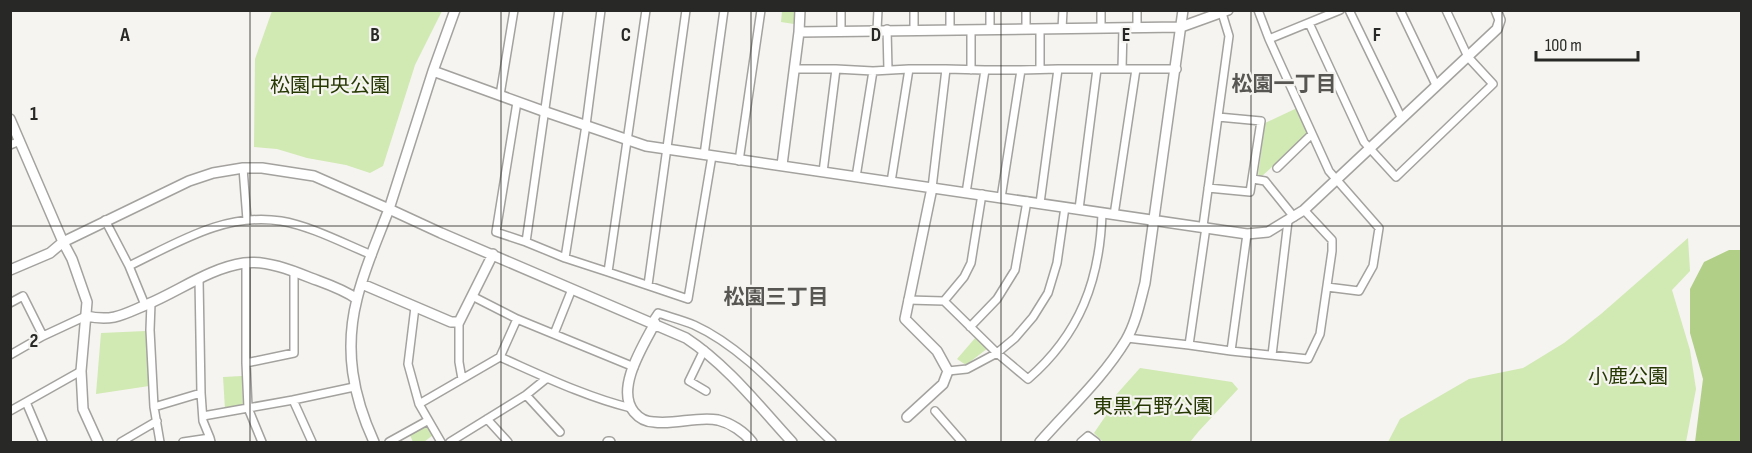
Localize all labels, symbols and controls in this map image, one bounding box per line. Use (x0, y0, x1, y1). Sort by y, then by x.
text: A (119, 23, 130, 47)
text: B (370, 23, 380, 47)
text: C (621, 23, 631, 47)
text: D (871, 23, 881, 47)
text: E (1122, 23, 1130, 47)
text: F (1373, 23, 1381, 47)
scale bar (1536, 24, 1638, 62)
text: 100 m (1545, 35, 1582, 56)
district label: 松園一丁目 (1232, 72, 1337, 97)
park label: 松園中央公園 (270, 74, 390, 98)
text: 1 (30, 102, 38, 126)
district label: 松園三丁目 (724, 285, 829, 310)
text: 2 (30, 329, 38, 353)
park label: 小鹿公園 (1588, 365, 1668, 389)
park label: 東黒石野公園 (1093, 395, 1213, 419)

